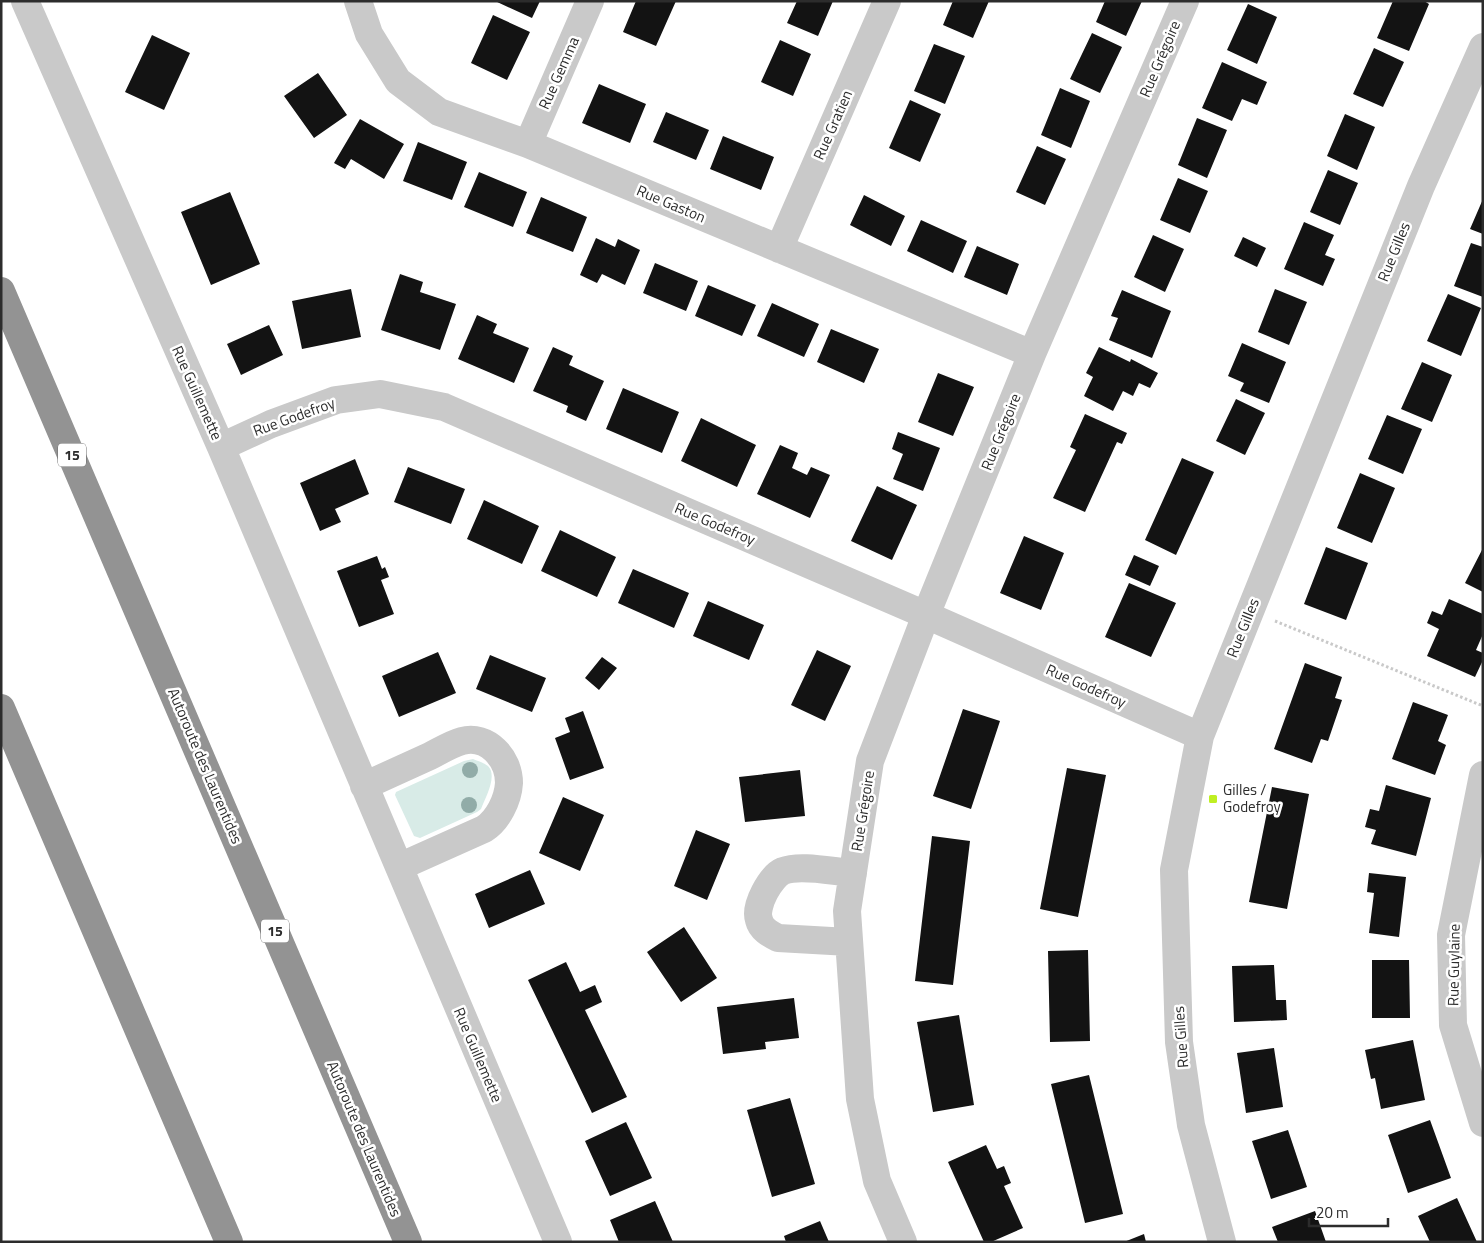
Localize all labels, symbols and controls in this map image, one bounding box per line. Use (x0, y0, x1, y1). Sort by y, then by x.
street label: Rue Grégoire (1133, 17, 1186, 101)
street label: Rue Gemma (532, 32, 585, 113)
street label: Rue Gratien (807, 86, 858, 163)
street label: Rue Gaston (633, 179, 709, 228)
street label: Rue Gilles (1371, 219, 1416, 285)
street label: Rue Guillemette (166, 342, 229, 444)
street label: Rue Grégoire (975, 390, 1026, 474)
street label: Rue Godefroy (250, 391, 338, 442)
road number: 15 (58, 444, 86, 466)
street label: Rue Godefroy (671, 496, 759, 551)
street label: Rue Gilles (1220, 595, 1265, 661)
street label: Rue Godefroy (1042, 658, 1130, 713)
street label: Autoroute des Laurentides (162, 684, 249, 847)
street label: Rue Grégoire (845, 769, 880, 853)
place label: Gilles / Godefroy (1223, 778, 1281, 818)
marker: Gilles / Godefroy (1207, 793, 1219, 805)
road number: 15 (261, 919, 289, 942)
street label: Rue Guylaine (1441, 924, 1466, 1006)
street label: Rue Guillemette (448, 1004, 509, 1106)
street label: Rue Gilles (1167, 1005, 1194, 1069)
street label: Autoroute des Laurentides (321, 1057, 408, 1220)
scale bar (1309, 1196, 1388, 1228)
text: 20 m (1316, 1201, 1349, 1224)

